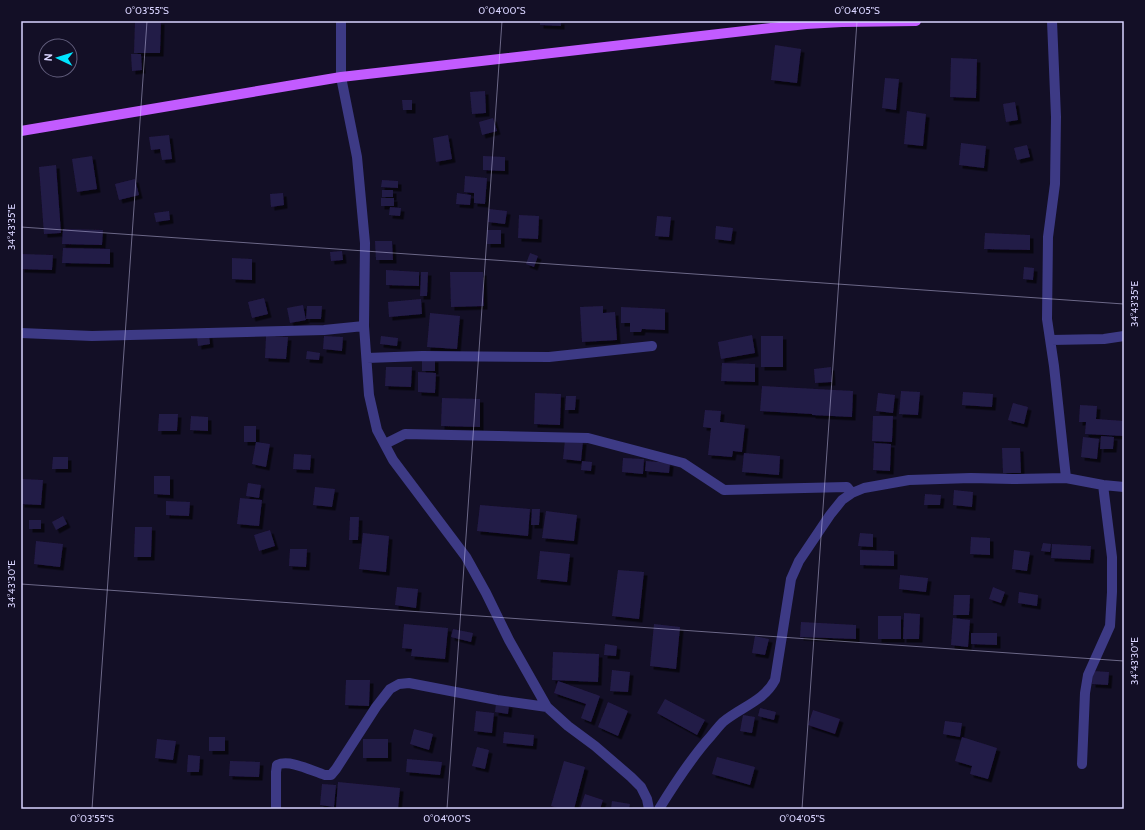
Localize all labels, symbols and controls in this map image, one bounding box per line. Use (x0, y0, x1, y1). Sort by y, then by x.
text: 0°03'55"S (125, 4, 169, 17)
text: 0°04'00"S (478, 4, 526, 17)
text: 0°04'05"S (834, 4, 880, 17)
north arrow (38, 38, 78, 78)
text: N (41, 53, 55, 62)
text: 34°43'35"E (5, 203, 18, 250)
text: 34°43'35"E (1128, 280, 1141, 327)
text: 34°43'30"E (5, 560, 18, 608)
text: 34°43'30"E (1128, 637, 1141, 685)
text: 0°03'55"S (70, 812, 114, 825)
text: 0°04'00"S (423, 812, 471, 825)
text: 0°04'05"S (779, 812, 825, 825)

